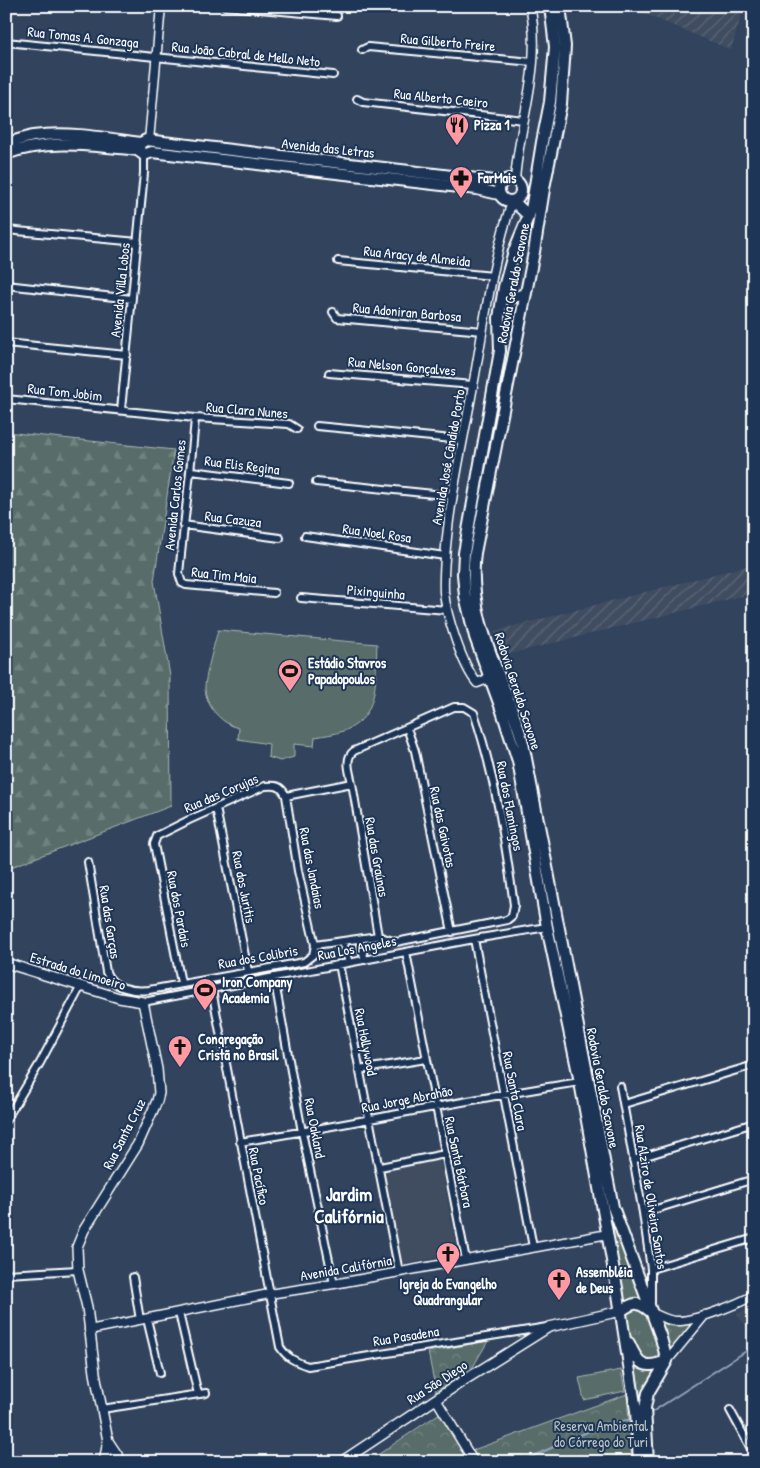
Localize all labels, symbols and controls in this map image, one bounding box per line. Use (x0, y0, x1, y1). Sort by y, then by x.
street label: Rua Tomas A. Gonzaga (27, 21, 140, 53)
street label: Rua Gilberto Freire (400, 28, 497, 55)
street label: Rua João Cabral de Mello Neto (171, 36, 322, 71)
street label: Rua Alberto Caeiro (393, 83, 489, 112)
restaurant icon: Pizza 1 (444, 112, 470, 146)
place label: Pizza 1 (474, 115, 510, 134)
street label: Avenida das Letras (281, 133, 375, 162)
pharmacy icon: FarMais (448, 165, 474, 199)
place label: FarMais (477, 168, 517, 187)
street label: Rodovia Geraldo Scavone (492, 221, 534, 345)
street label: Rua Aracy de Almeida (363, 240, 472, 272)
street label: Avenida Villa Lobos (105, 242, 134, 338)
street label: Rua Adoniran Barbosa (352, 297, 463, 326)
street label: Rua Nelson Gonçalves (347, 351, 457, 380)
street label: Rua Tom Jobim (27, 378, 103, 405)
street label: Avenida José Cândido Porto (426, 387, 469, 526)
street label: Rua Clara Nunes (205, 396, 289, 423)
street label: Avenida Carlos Gomes (159, 439, 190, 551)
street label: Rua Elis Regina (203, 450, 281, 480)
street label: Rua Cazuza (204, 506, 263, 531)
street label: Rua Noel Rosa (342, 518, 413, 547)
street label: Rua Tim Maia (190, 562, 258, 587)
street label: Pixinguinha (346, 579, 406, 605)
street label: Rodovia Geraldo Scavone (491, 630, 547, 752)
place label: Estádio Stavros Papadopoulos (308, 653, 387, 690)
sports icon: Estádio Stavros Papadopoulos (277, 658, 303, 692)
street label: Rua dos Flamingos (491, 759, 529, 853)
street label: Rua das Corujas (181, 768, 261, 818)
street label: Rua das Gaivotas (426, 785, 461, 869)
street label: Rua das Graúnas (361, 816, 394, 898)
street label: Rua das Jandaias (295, 826, 330, 910)
street label: Rua dos Juritis (228, 849, 261, 925)
street label: Rua dos Pardais (163, 869, 196, 949)
street label: Rua das Garças (95, 884, 126, 960)
street label: Rua Los Angeles (316, 931, 398, 965)
street label: Rua dos Colibris (217, 940, 299, 973)
street label: Estrada do Limoeiro (28, 947, 129, 994)
place label: Iron Company Academia (222, 972, 293, 1007)
sports icon: Iron Company Academia (192, 977, 218, 1011)
street label: Rua Hollywood (350, 1007, 382, 1078)
street label: Rodovia Geraldo Scavone (583, 1026, 625, 1150)
place label: Congregação Cristã no Brasil (198, 1029, 279, 1064)
church icon: Congregação Cristã no Brasil (167, 1034, 193, 1068)
street label: Rua Santa Clara (499, 1050, 533, 1133)
street label: Rua Jorge Abrahão (360, 1080, 455, 1118)
street label: Rua Santa Cruz (98, 1095, 150, 1172)
street label: Rua Oakland (300, 1096, 331, 1160)
street label: Rua Santa Bárbara (441, 1115, 479, 1210)
street label: Rua Alziro de Oliveira Santos (631, 1123, 672, 1271)
street label: Rua Pacífico (245, 1146, 274, 1207)
district label: Jardim Califórnia (314, 1181, 384, 1229)
church icon: Igreja do Evangelho Quadrangular (435, 1241, 461, 1275)
street label: Avenida Califórnia (299, 1250, 394, 1285)
place label: Assembléia de Deus (576, 1262, 633, 1297)
church icon: Assembléia de Deus (546, 1267, 572, 1301)
place label: Igreja do Evangelho Quadrangular (399, 1274, 497, 1311)
street label: Rua Pasadena (372, 1321, 441, 1350)
street label: Rua São Diego (403, 1355, 472, 1409)
park label: Reserva Ambiental do Córrego do Turi (554, 1416, 648, 1452)

